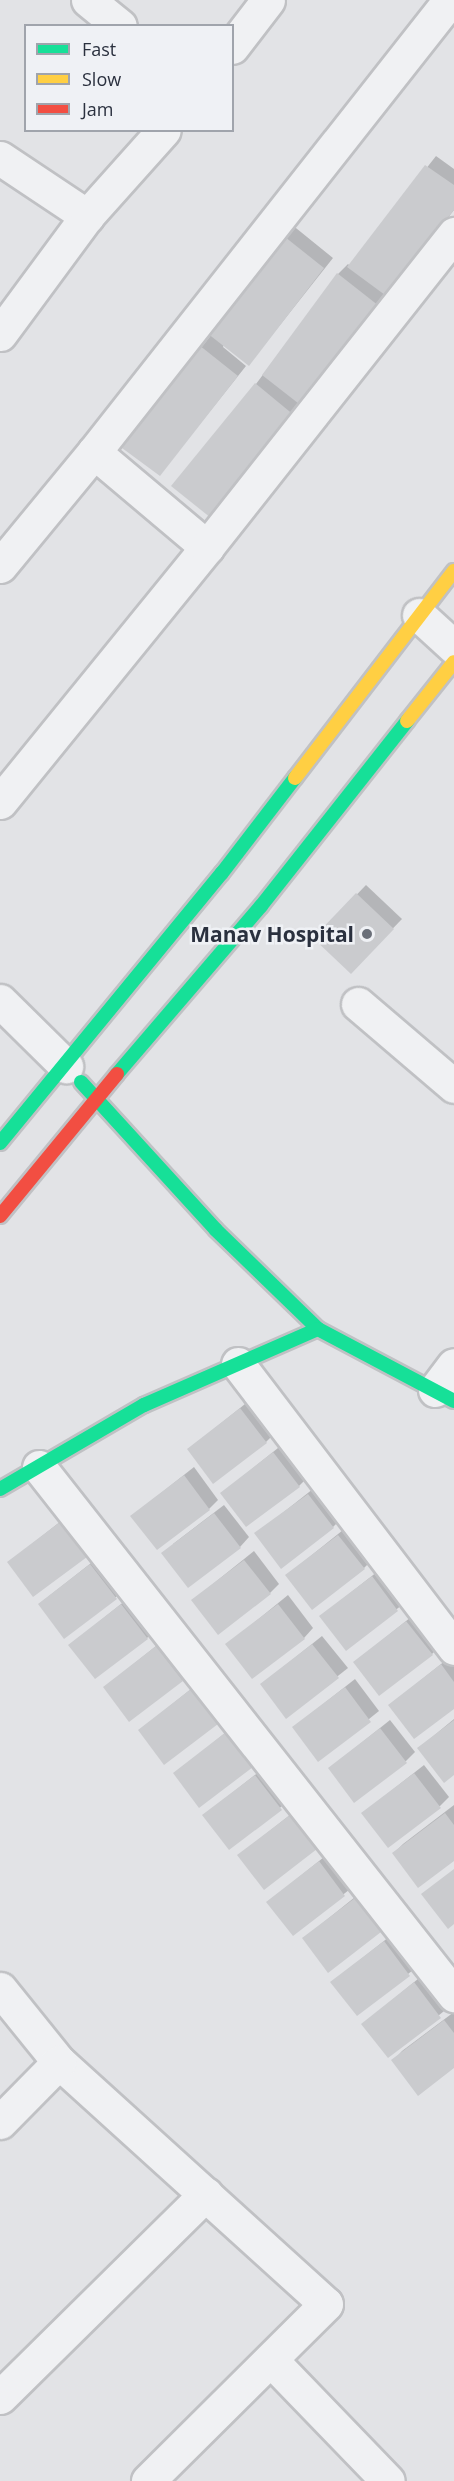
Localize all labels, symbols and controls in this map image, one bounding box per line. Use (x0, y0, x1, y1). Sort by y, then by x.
legend (24, 24, 234, 132)
text: Fast (82, 37, 116, 61)
text: Slow (82, 67, 121, 91)
text: Jam (82, 97, 114, 121)
place label: Manav Hospital (190, 921, 354, 947)
marker: Manav Hospital (358, 925, 376, 943)

